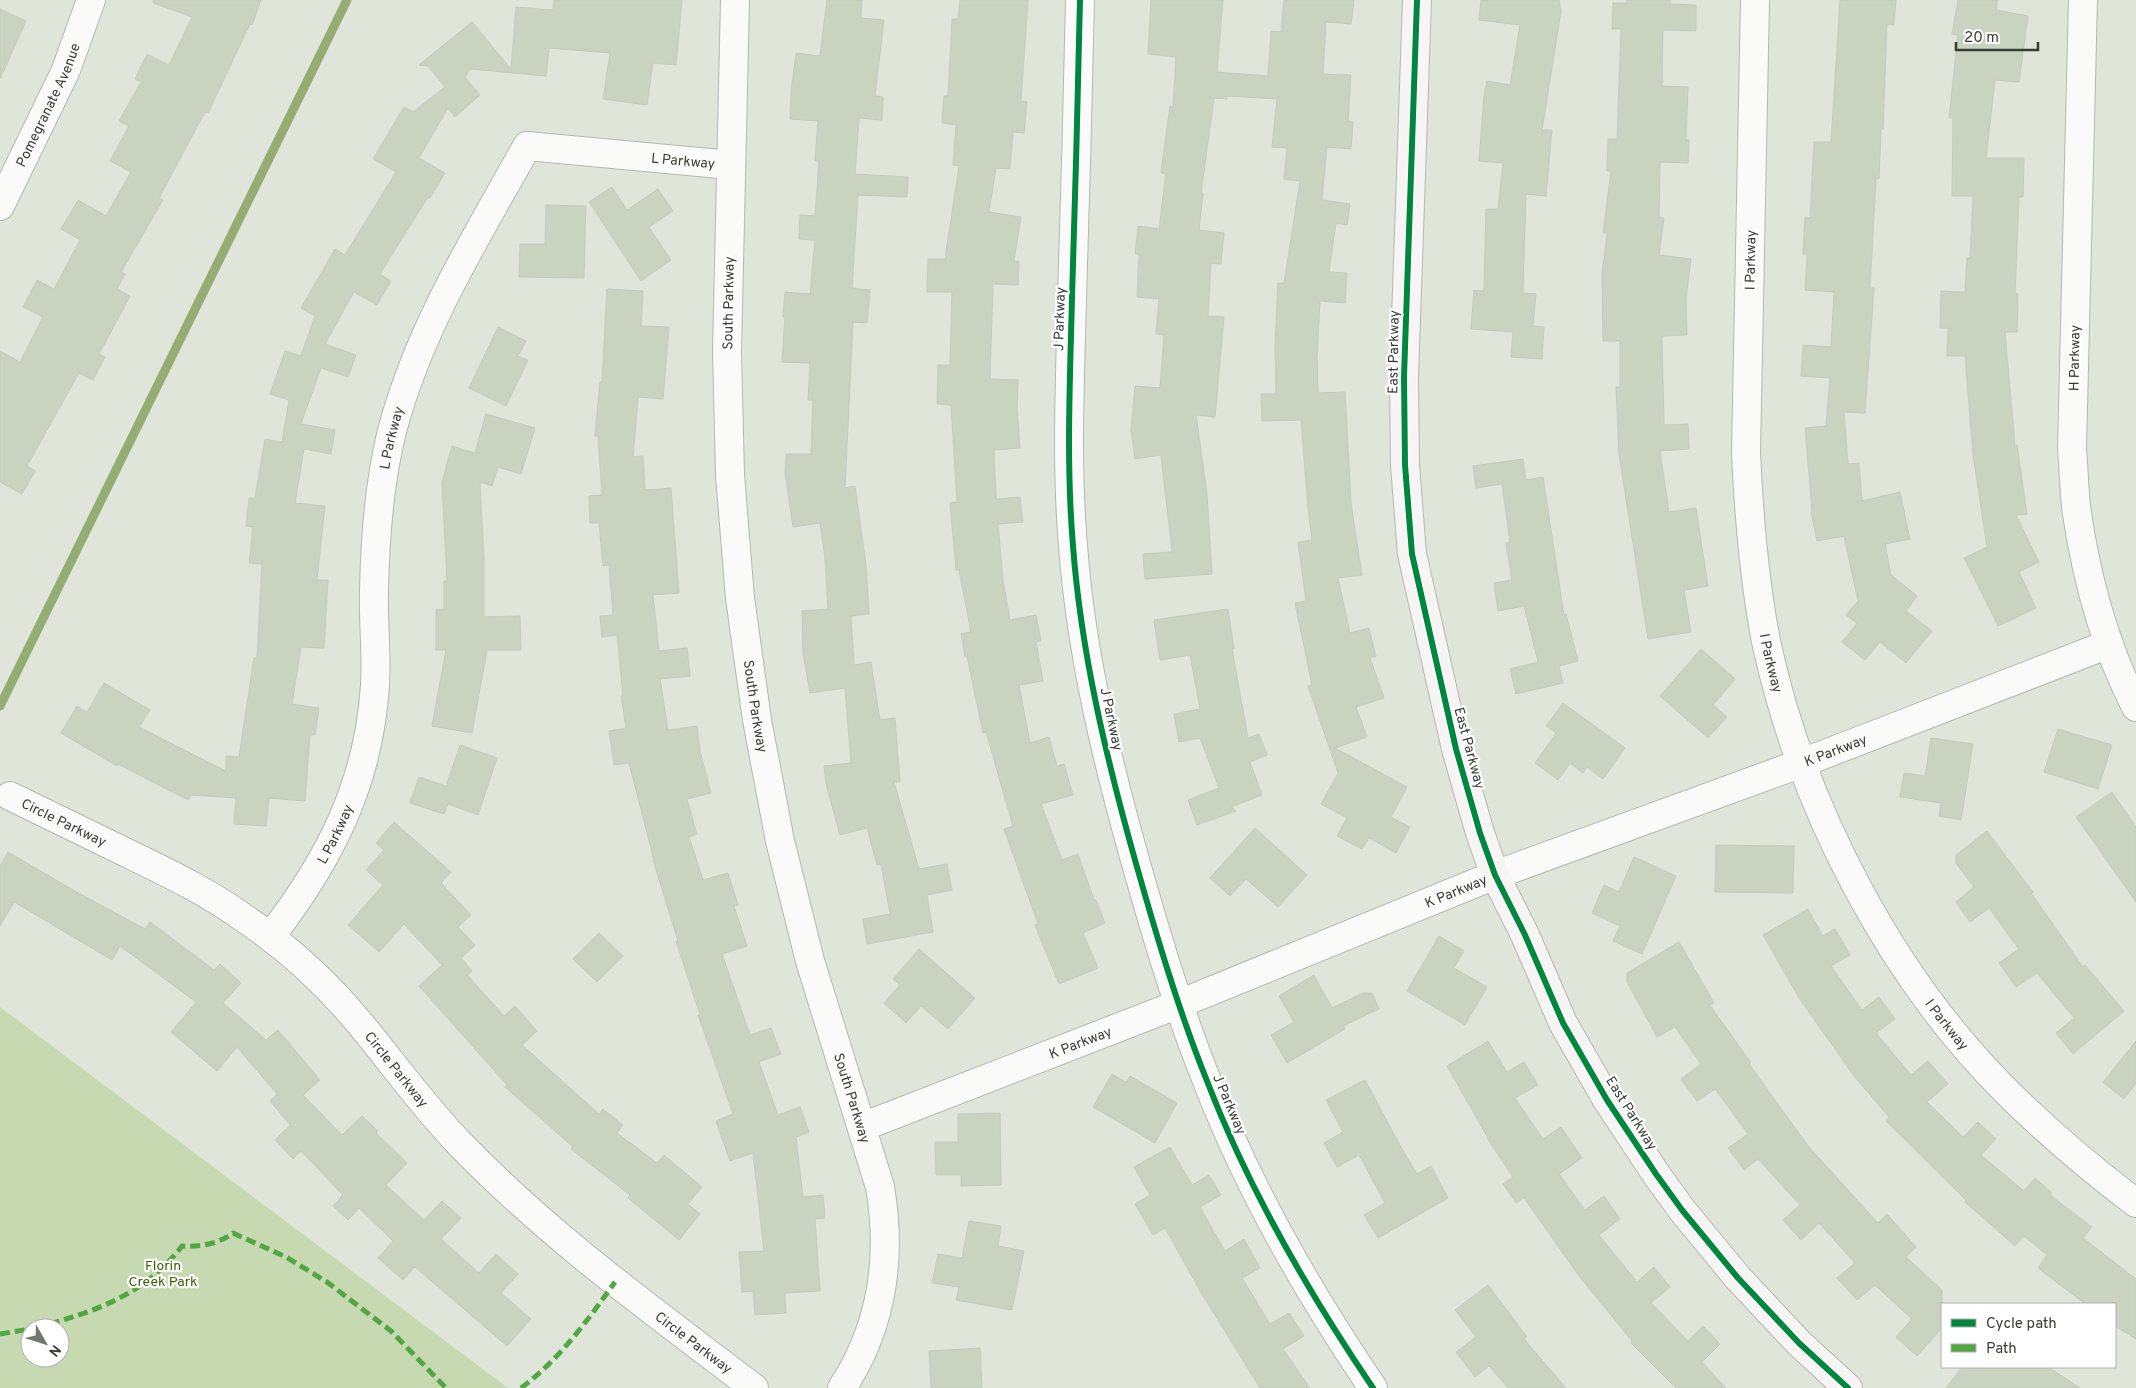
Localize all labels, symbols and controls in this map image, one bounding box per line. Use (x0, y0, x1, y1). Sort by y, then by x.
scale bar (1956, 20, 2038, 52)
text: 20 m (1964, 29, 1999, 48)
street label: Pomegranate Avenue (13, 41, 85, 170)
street label: L Parkway (650, 151, 716, 173)
street label: I Parkway (1742, 230, 1761, 290)
street label: South Parkway (720, 256, 739, 350)
street label: J Parkway (1051, 287, 1070, 351)
street label: East Parkway (1385, 310, 1404, 394)
street label: H Parkway (2066, 325, 2085, 391)
street label: L Parkway (377, 405, 409, 471)
street label: I Parkway (1755, 632, 1785, 695)
street label: South Parkway (739, 659, 770, 754)
street label: J Parkway (1096, 686, 1126, 752)
street label: East Parkway (1449, 706, 1488, 791)
street label: K Parkway (1802, 732, 1870, 771)
street label: Circle Parkway (18, 796, 109, 852)
street label: L Parkway (314, 802, 358, 868)
street label: K Parkway (1423, 872, 1490, 913)
street label: I Parkway (1920, 996, 1972, 1054)
street label: K Parkway (1047, 1024, 1114, 1064)
street label: Circle Parkway (360, 1029, 431, 1112)
street label: South Parkway (829, 1051, 873, 1146)
street label: J Parkway (1208, 1072, 1249, 1137)
street label: East Parkway (1601, 1074, 1660, 1154)
park label: Florin Creek Park (128, 1258, 198, 1291)
legend (1941, 1303, 2116, 1368)
street label: Circle Parkway (651, 1309, 735, 1378)
text: Cycle path (1986, 1315, 2057, 1334)
north arrow (20, 1318, 70, 1368)
text: Path (1986, 1340, 2017, 1359)
text: N (44, 1341, 64, 1359)

